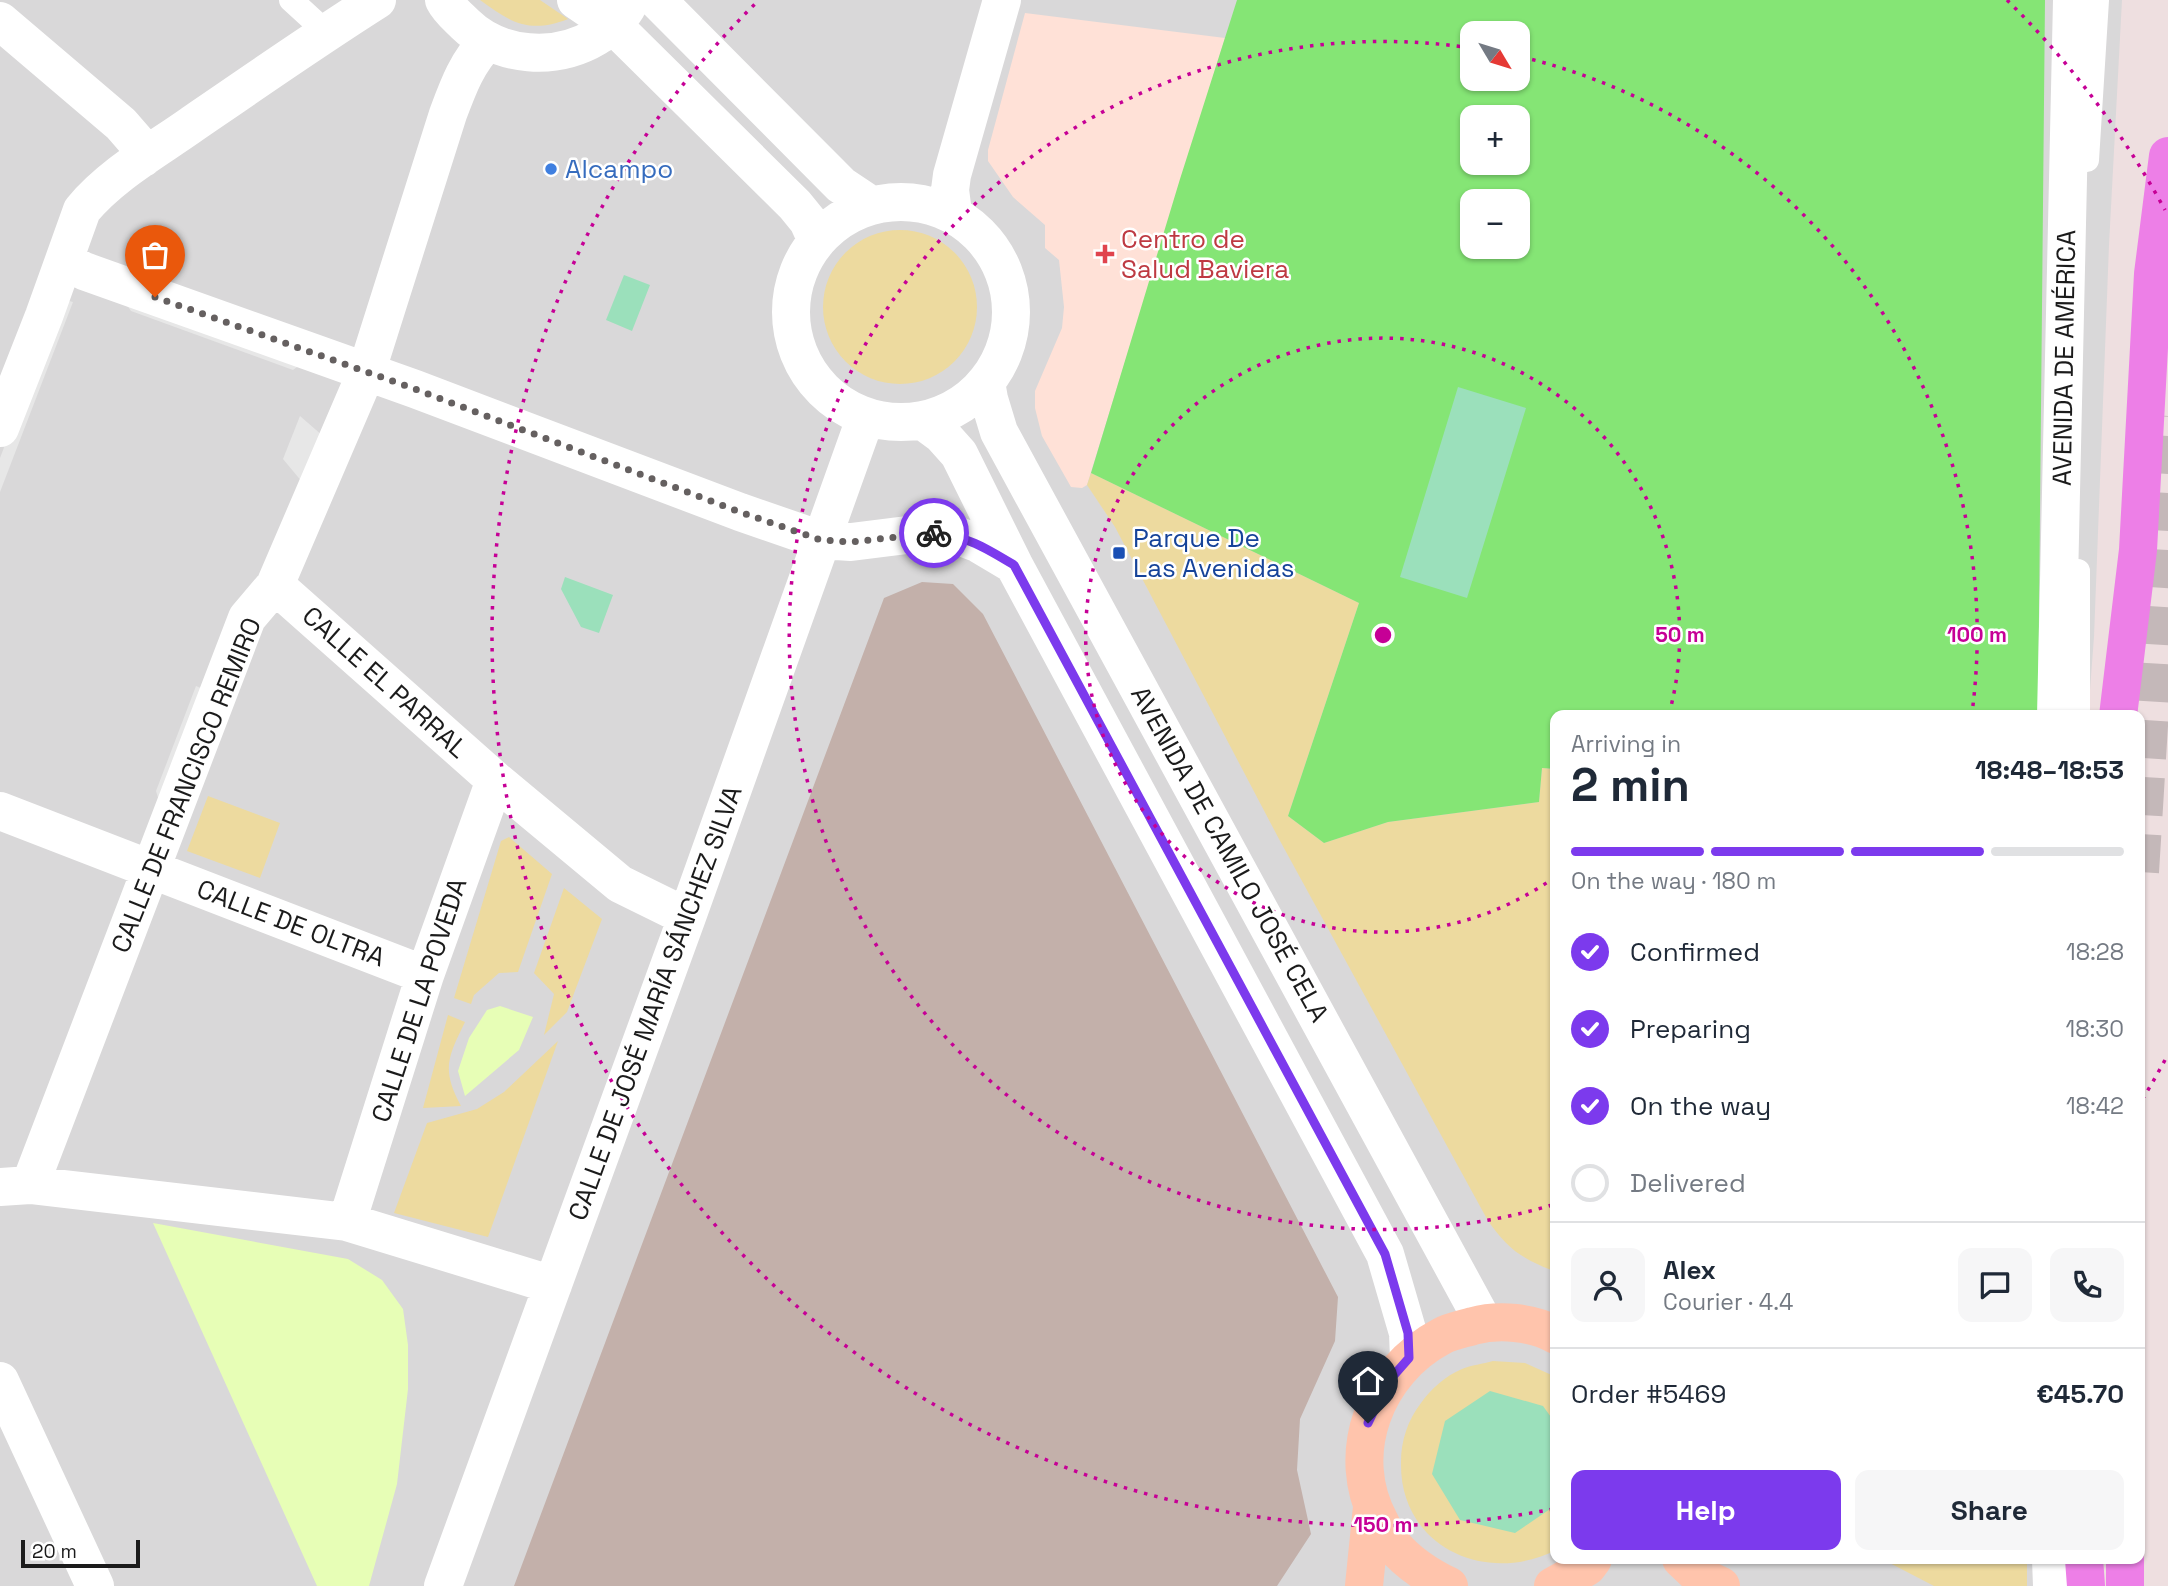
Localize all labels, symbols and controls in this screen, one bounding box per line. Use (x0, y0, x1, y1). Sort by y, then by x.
north arrow (1460, 21, 1530, 91)
map controls (1460, 21, 1530, 259)
button: + (1460, 105, 1530, 175)
place label: Alcampo (565, 152, 673, 186)
marker: Alcampo (543, 161, 559, 177)
button: − (1460, 189, 1530, 259)
place label: Centro de Salud Baviera (1121, 222, 1289, 286)
pin (125, 225, 185, 297)
street label: AVENIDA DE AMÉRICA (2045, 230, 2083, 486)
icon: bag (136, 236, 174, 274)
marker: Centro de Salud Baviera (1095, 244, 1115, 264)
courier (899, 498, 969, 568)
icon: bike (915, 514, 953, 552)
place label: Parque De Las Avenidas (1133, 521, 1294, 585)
marker: Parque De Las Avenidas (1111, 545, 1127, 561)
street label: CALLE EL PARRAL (295, 599, 475, 765)
street label: CALLE DE FRANCISCO REMIRO (103, 612, 269, 958)
text: 50 m (1655, 621, 1705, 648)
text: 100 m (1947, 621, 2007, 648)
centre of rings (1371, 623, 1395, 647)
street label: AVENIDA DE CAMILO JOSÉ CELA (1123, 680, 1337, 1028)
text: Arriving in (1571, 729, 1681, 759)
text: 18:48–18:53 (1975, 753, 2124, 787)
text: 2 min (1571, 756, 1690, 814)
street label: CALLE DE JOSÉ MARÍA SÁNCHEZ SILVA (560, 781, 750, 1225)
text: On the way · 180 m (1571, 866, 1776, 896)
street label: CALLE DE OLTRA (192, 872, 390, 974)
street label: CALLE DE LA POVEDA (363, 874, 475, 1126)
icon: check (1571, 933, 1609, 971)
text: Confirmed (1630, 935, 1760, 969)
text: 18:28 (2066, 937, 2124, 967)
icon: check (1571, 1010, 1609, 1048)
text: Preparing (1630, 1012, 1751, 1046)
text: 18:30 (2066, 1014, 2124, 1044)
icon: check (1571, 1087, 1609, 1125)
text: On the way (1630, 1089, 1771, 1123)
text: 18:42 (2066, 1091, 2124, 1121)
text: Delivered (1630, 1166, 1746, 1200)
button: person (1571, 1248, 1645, 1322)
button: chat (1958, 1248, 2032, 1322)
button: phone (2050, 1248, 2124, 1322)
text: Alex (1663, 1253, 1716, 1287)
text: Courier · 4.4 (1663, 1287, 1793, 1317)
pin (1338, 1351, 1398, 1423)
icon: home (1349, 1362, 1387, 1400)
text: Order #5469 (1571, 1377, 1726, 1411)
text: €45.70 (2036, 1377, 2124, 1411)
button: Help (1571, 1470, 1841, 1550)
button: Share (1855, 1470, 2124, 1550)
text: 150 m (1354, 1511, 1412, 1538)
scale bar (21, 1537, 140, 1569)
text: 20 m (32, 1539, 77, 1564)

